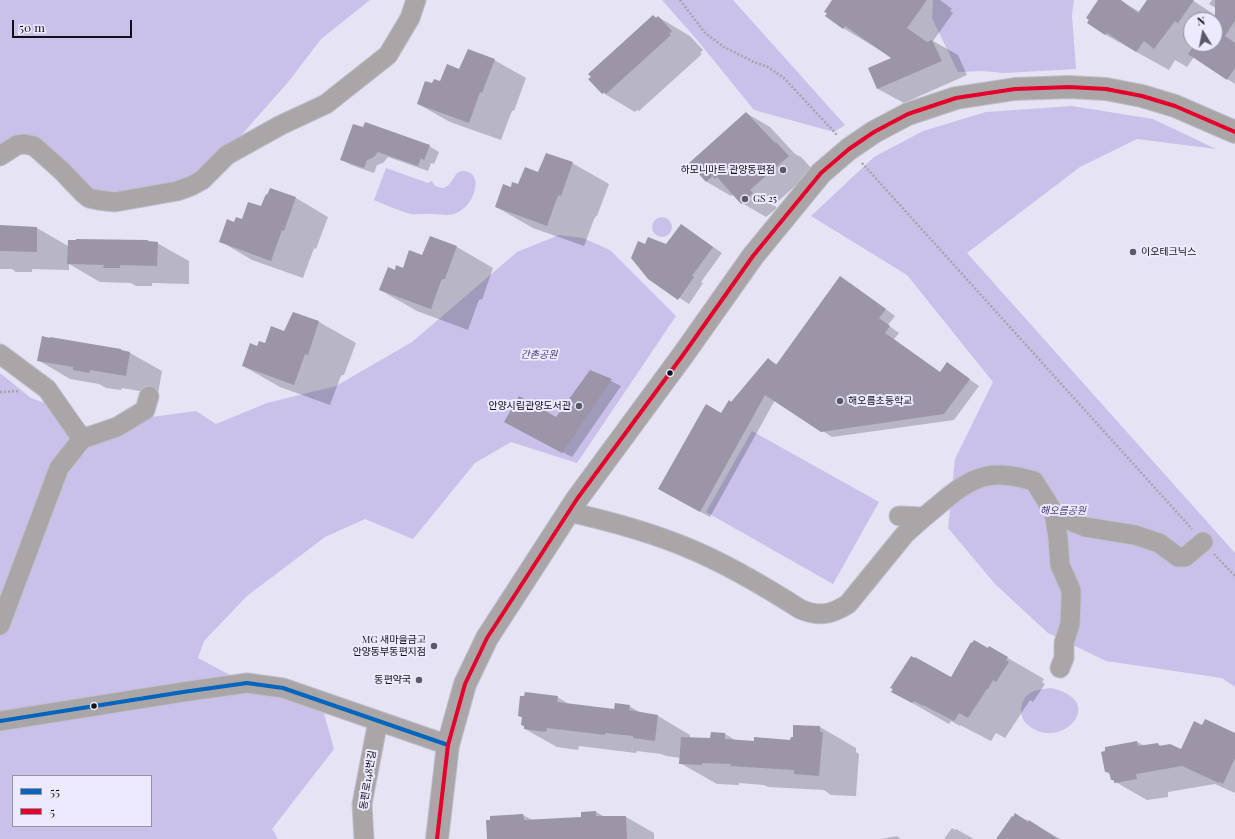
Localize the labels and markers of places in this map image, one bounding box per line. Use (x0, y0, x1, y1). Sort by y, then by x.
place label: 하모니마트 관양동편점 (681, 164, 775, 176)
marker: 하모니마트 관양동편점 (778, 165, 788, 175)
place label: GS 25 (753, 193, 777, 205)
marker: GS 25 (740, 194, 750, 204)
place label: 이오테크닉스 (1141, 246, 1196, 258)
marker: 이오테크닉스 (1128, 247, 1138, 257)
unlabelled marker (665, 368, 675, 378)
place label: 해오름초등학교 (848, 395, 912, 407)
marker: 해오름초등학교 (835, 396, 845, 406)
place label: 안양시립관양도서관 (488, 400, 571, 412)
marker: 안양시립관양도서관 (574, 401, 584, 411)
place label: MG 새마을금고 안양동부동편지점 (352, 634, 426, 658)
marker: MG 새마을금고 안양동부동편지점 (429, 641, 439, 651)
place label: 동편약국 (374, 674, 411, 686)
marker: 동편약국 (414, 675, 424, 685)
unlabelled marker (89, 701, 99, 711)

